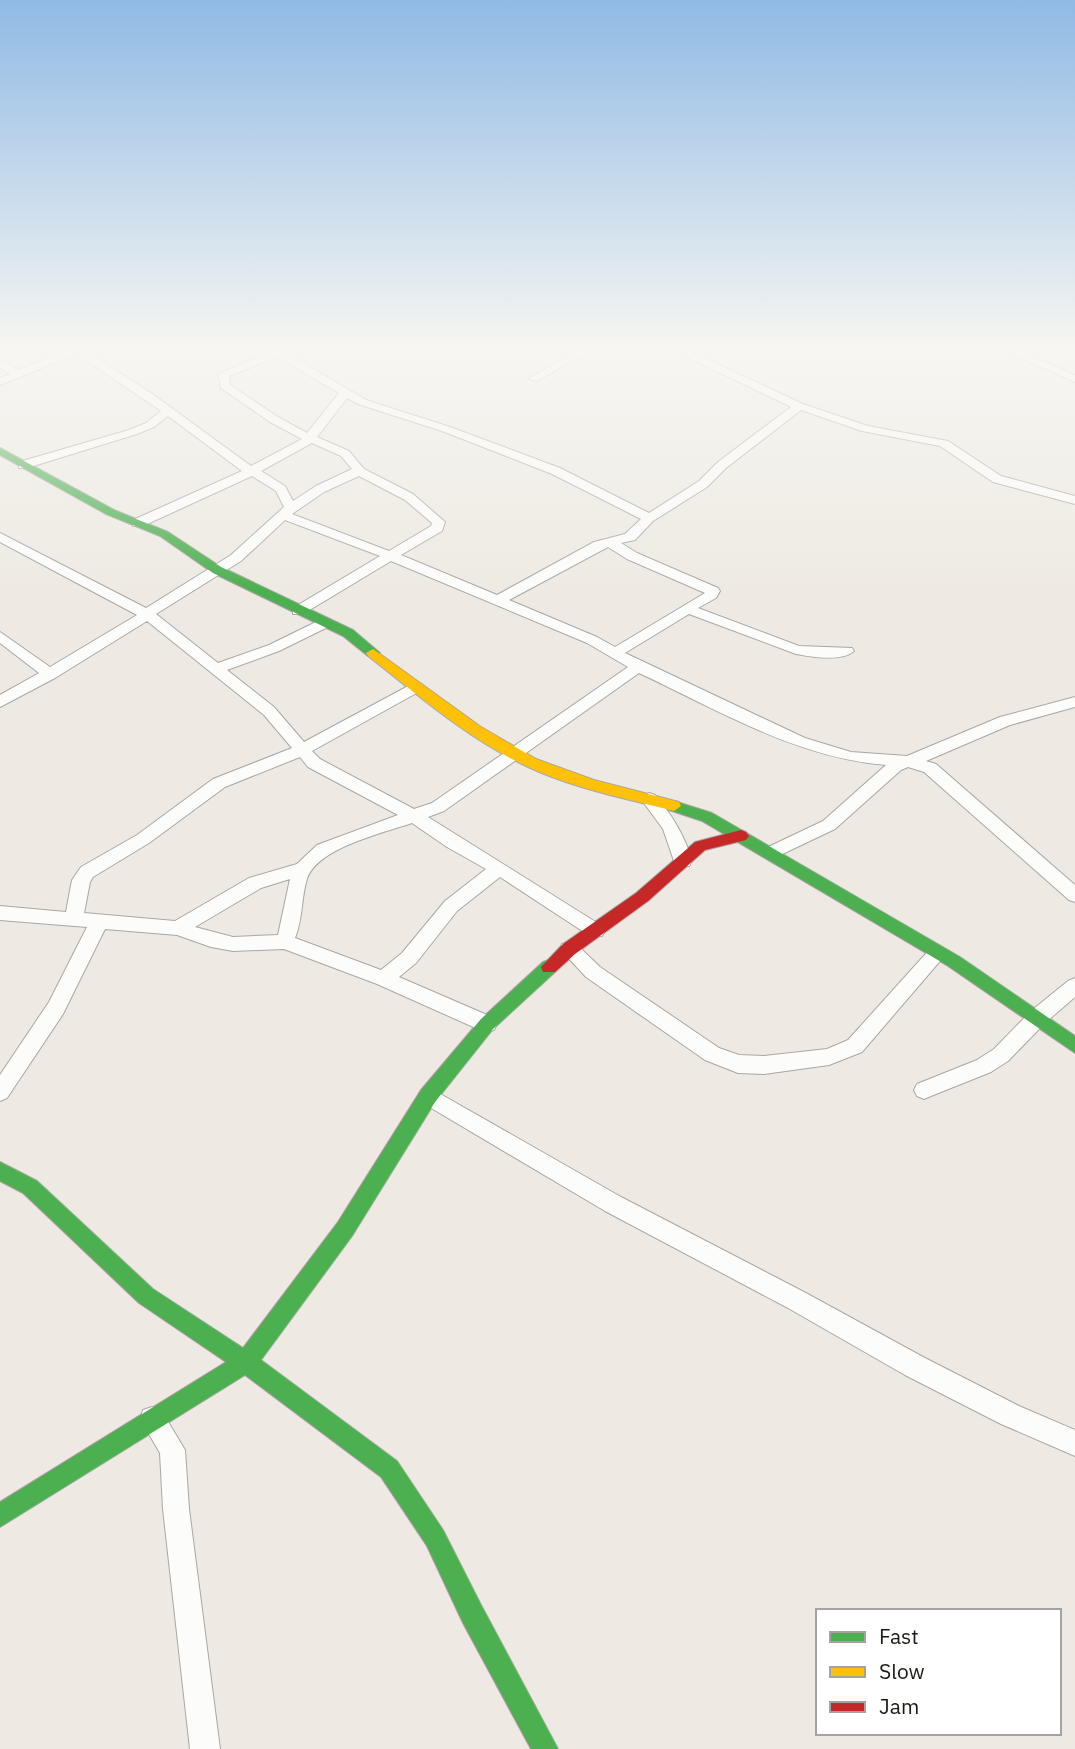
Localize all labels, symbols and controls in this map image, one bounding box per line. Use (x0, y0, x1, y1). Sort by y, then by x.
legend (816, 1609, 1061, 1735)
text: Fast (879, 1622, 919, 1650)
text: Slow (879, 1657, 925, 1685)
text: Jam (879, 1692, 919, 1720)

